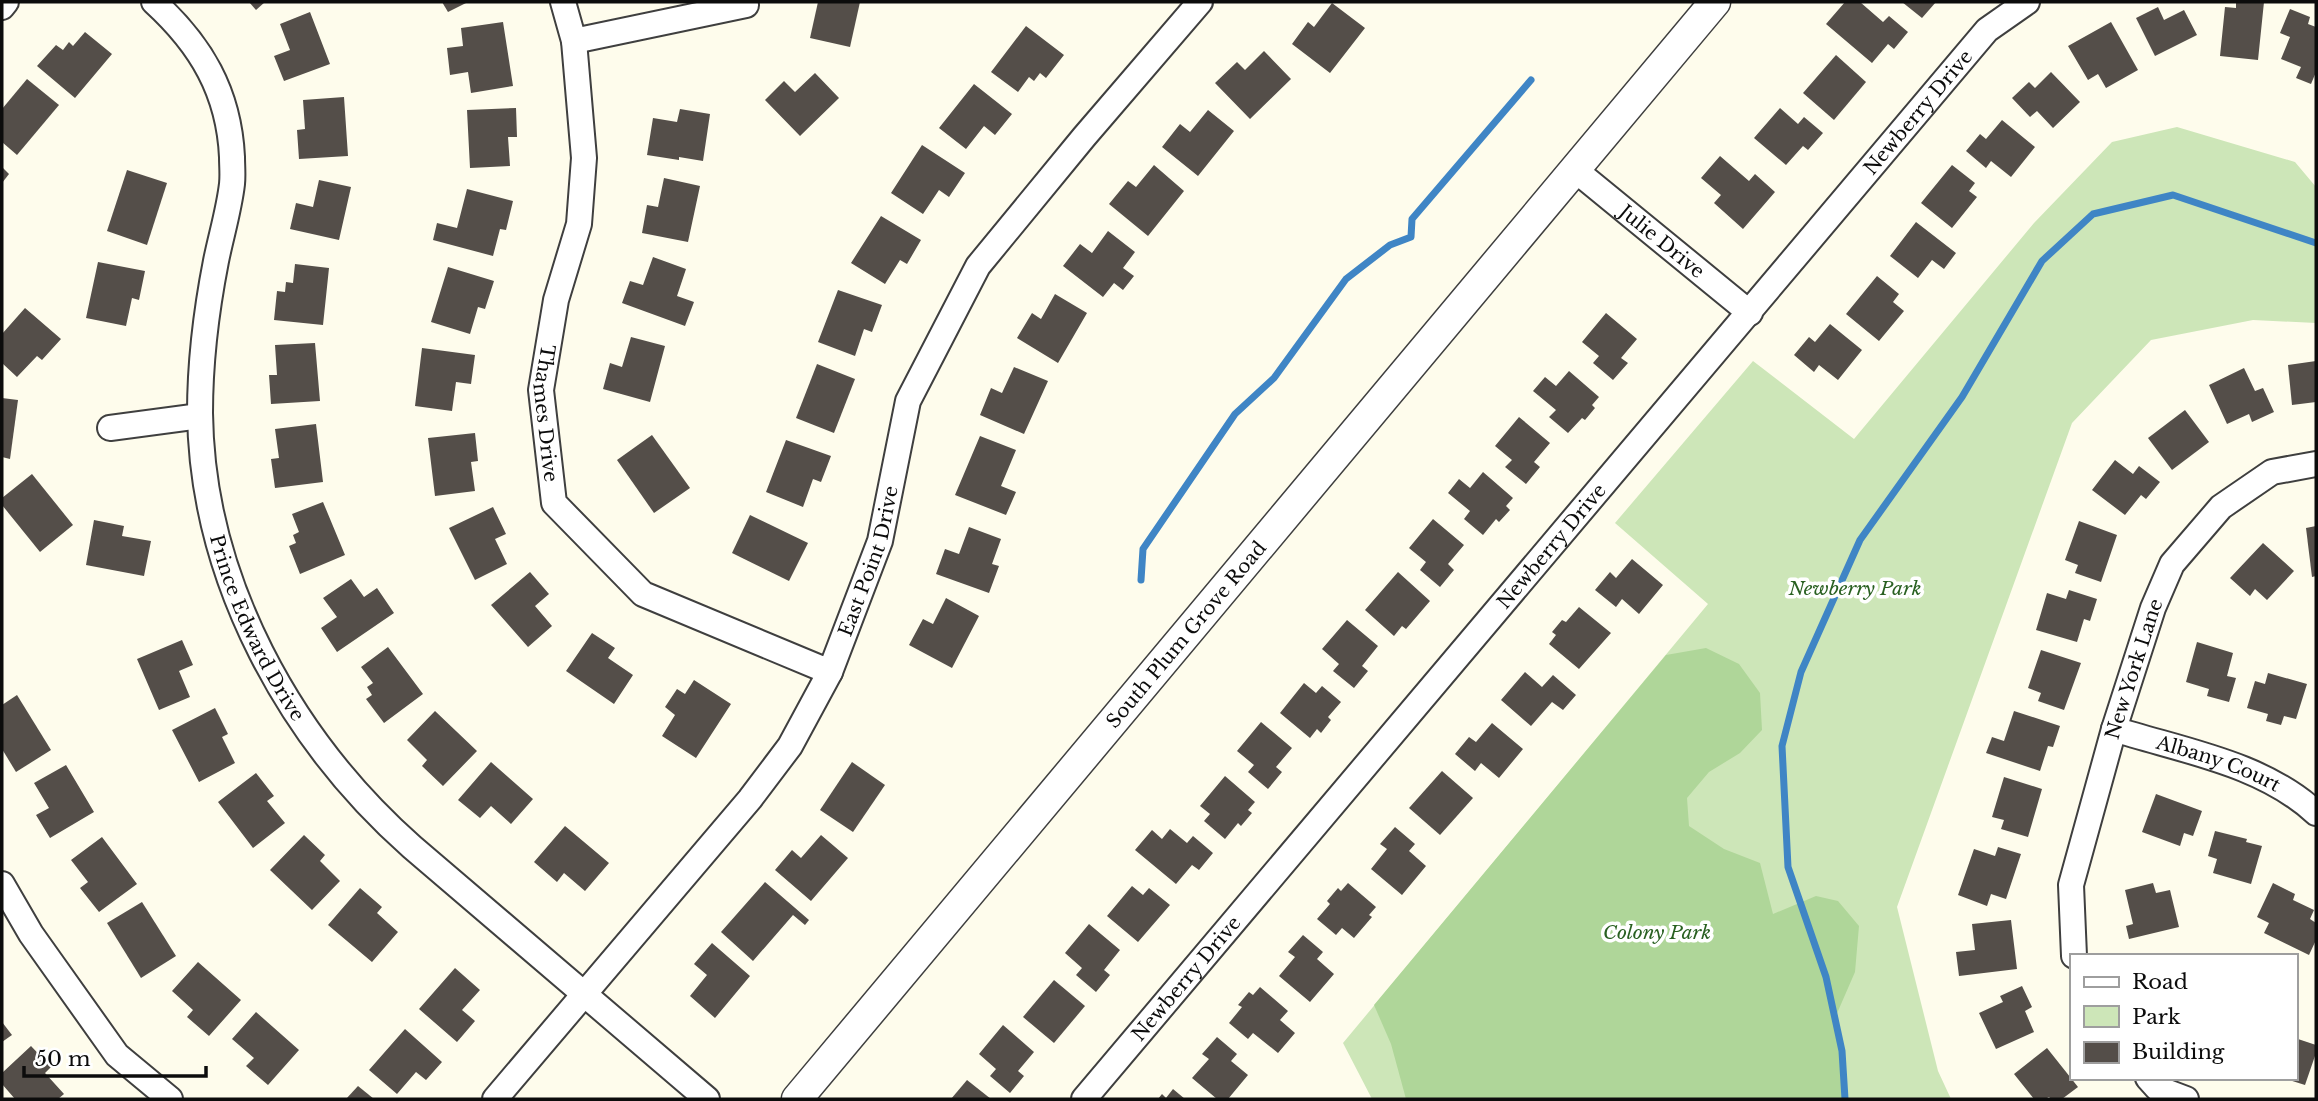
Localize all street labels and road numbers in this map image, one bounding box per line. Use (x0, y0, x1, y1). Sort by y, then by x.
street label: Newberry Drive (1859, 45, 1977, 179)
street label: Julie Drive (1612, 198, 1709, 283)
street label: Thames Drive (528, 343, 563, 483)
street label: Newberry Drive (1492, 479, 1611, 613)
street label: East Point Drive (834, 484, 903, 640)
street label: Prince Edward Drive (205, 532, 309, 725)
street label: South Plum Grove Road (1102, 536, 1271, 733)
street label: New York Lane (2101, 595, 2168, 742)
street label: Albany Court (2153, 731, 2285, 797)
street label: Newberry Drive (1127, 912, 1246, 1046)

